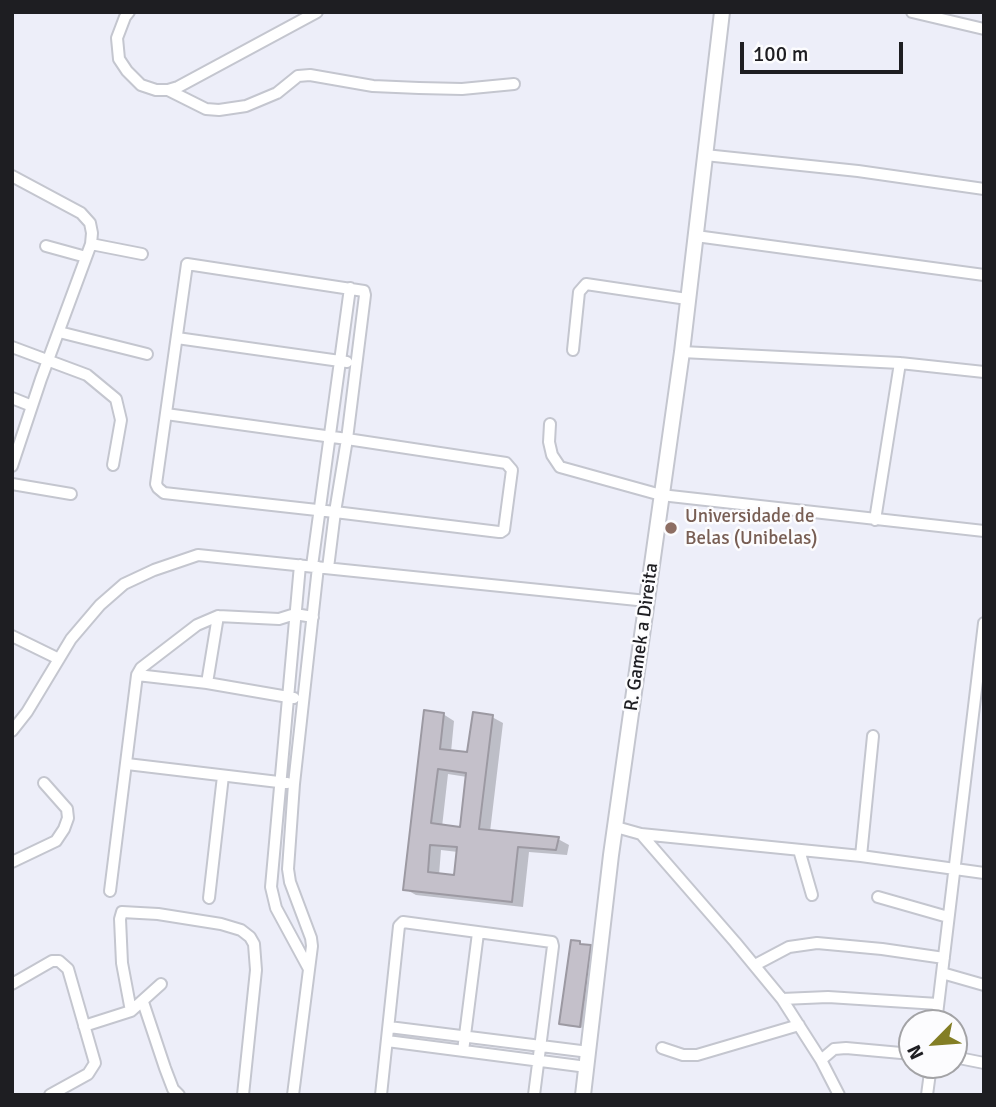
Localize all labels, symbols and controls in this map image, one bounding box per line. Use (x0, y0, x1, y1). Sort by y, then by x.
scale bar (744, 28, 907, 72)
text: 100 m (753, 41, 808, 67)
place label: Universidade de Belas (Unibelas) (685, 506, 818, 550)
marker: Universidade de Belas (Unibelas) (663, 520, 679, 536)
street label: R. Gamek a Direita (620, 561, 664, 713)
north arrow (898, 1009, 968, 1079)
text: N (902, 1041, 929, 1063)

